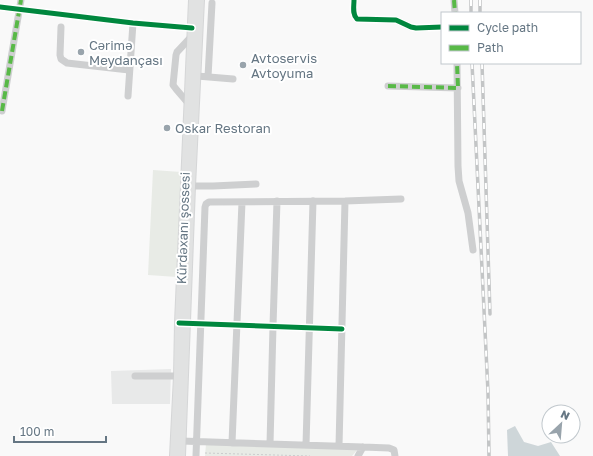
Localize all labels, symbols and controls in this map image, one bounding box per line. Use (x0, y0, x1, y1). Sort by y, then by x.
legend (441, 12, 581, 64)
text: Cycle path (477, 20, 538, 35)
place label: Cərimə Meydançası (89, 37, 163, 68)
text: Path (477, 40, 504, 55)
marker: Cərimə Meydançası (76, 47, 86, 57)
place label: Avtoservis Avtoyuma (251, 50, 317, 81)
marker: Avtoservis Avtoyuma (238, 60, 248, 70)
place label: Oskar Restoran (175, 120, 271, 136)
marker: Oskar Restoran (162, 123, 172, 133)
street label: Kürdəxanı şossesi (173, 172, 193, 284)
north arrow (541, 404, 581, 444)
text: N (559, 407, 572, 422)
scale bar (14, 418, 106, 444)
text: 100 m (20, 424, 54, 439)

